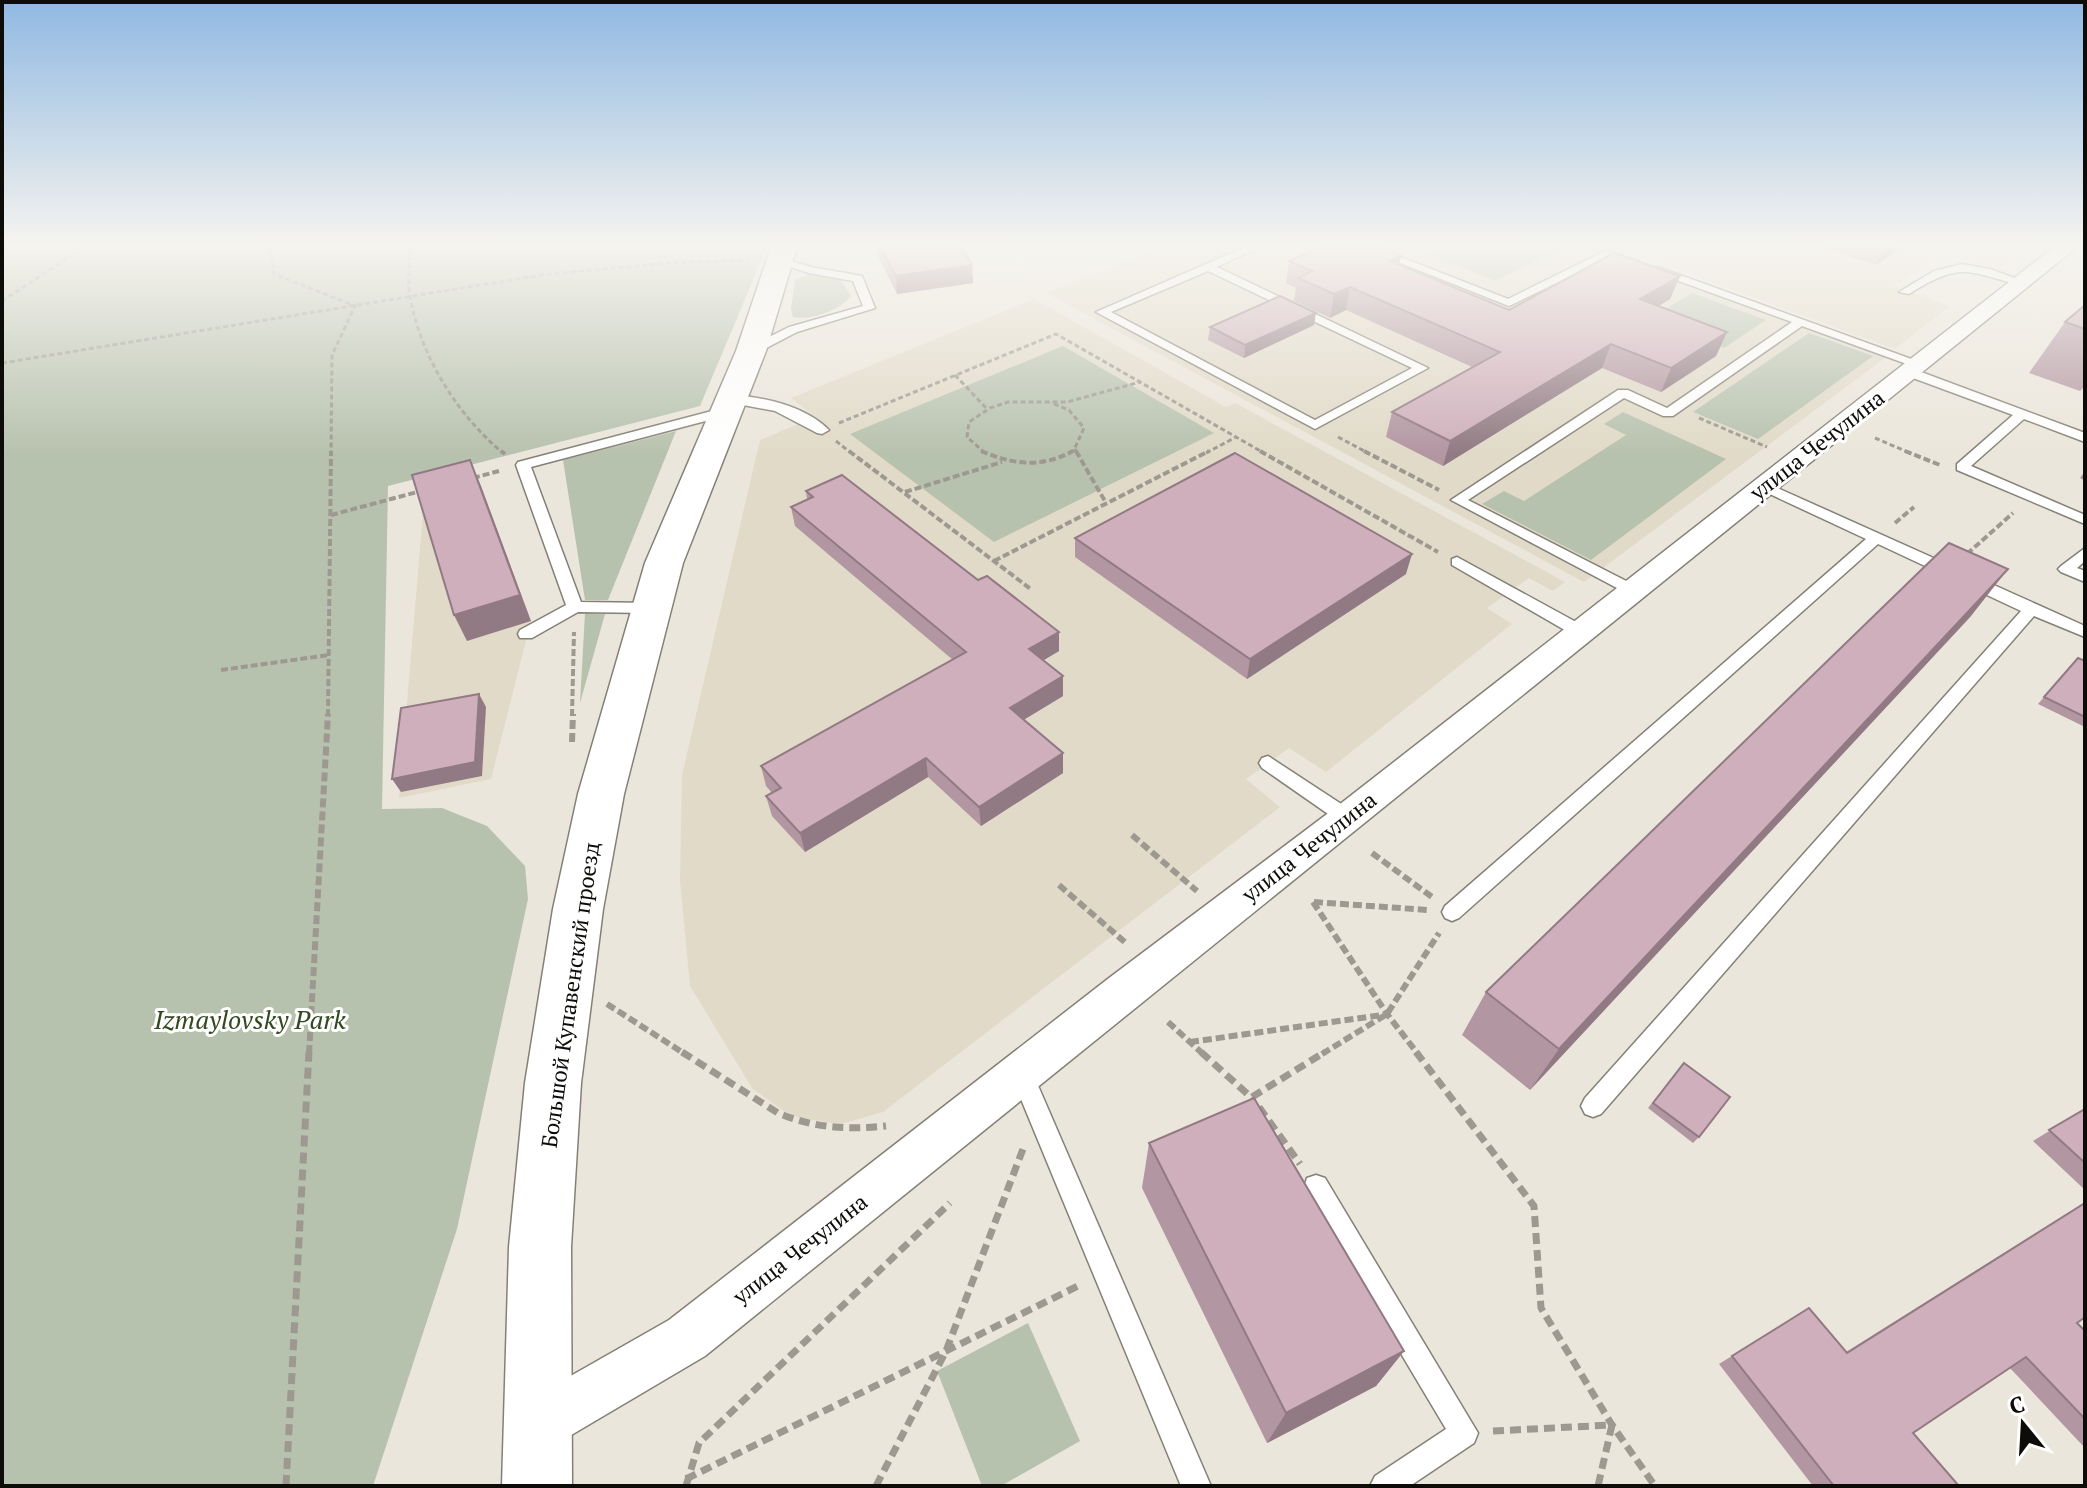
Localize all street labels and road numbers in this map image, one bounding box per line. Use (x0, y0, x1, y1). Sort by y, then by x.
street label: улица Чечулина (1743, 383, 1890, 507)
street label: улица Чечулина (1235, 785, 1382, 909)
street label: Большой Купавенский проезд (534, 840, 605, 1150)
street label: улица Чечулина (726, 1187, 873, 1311)

